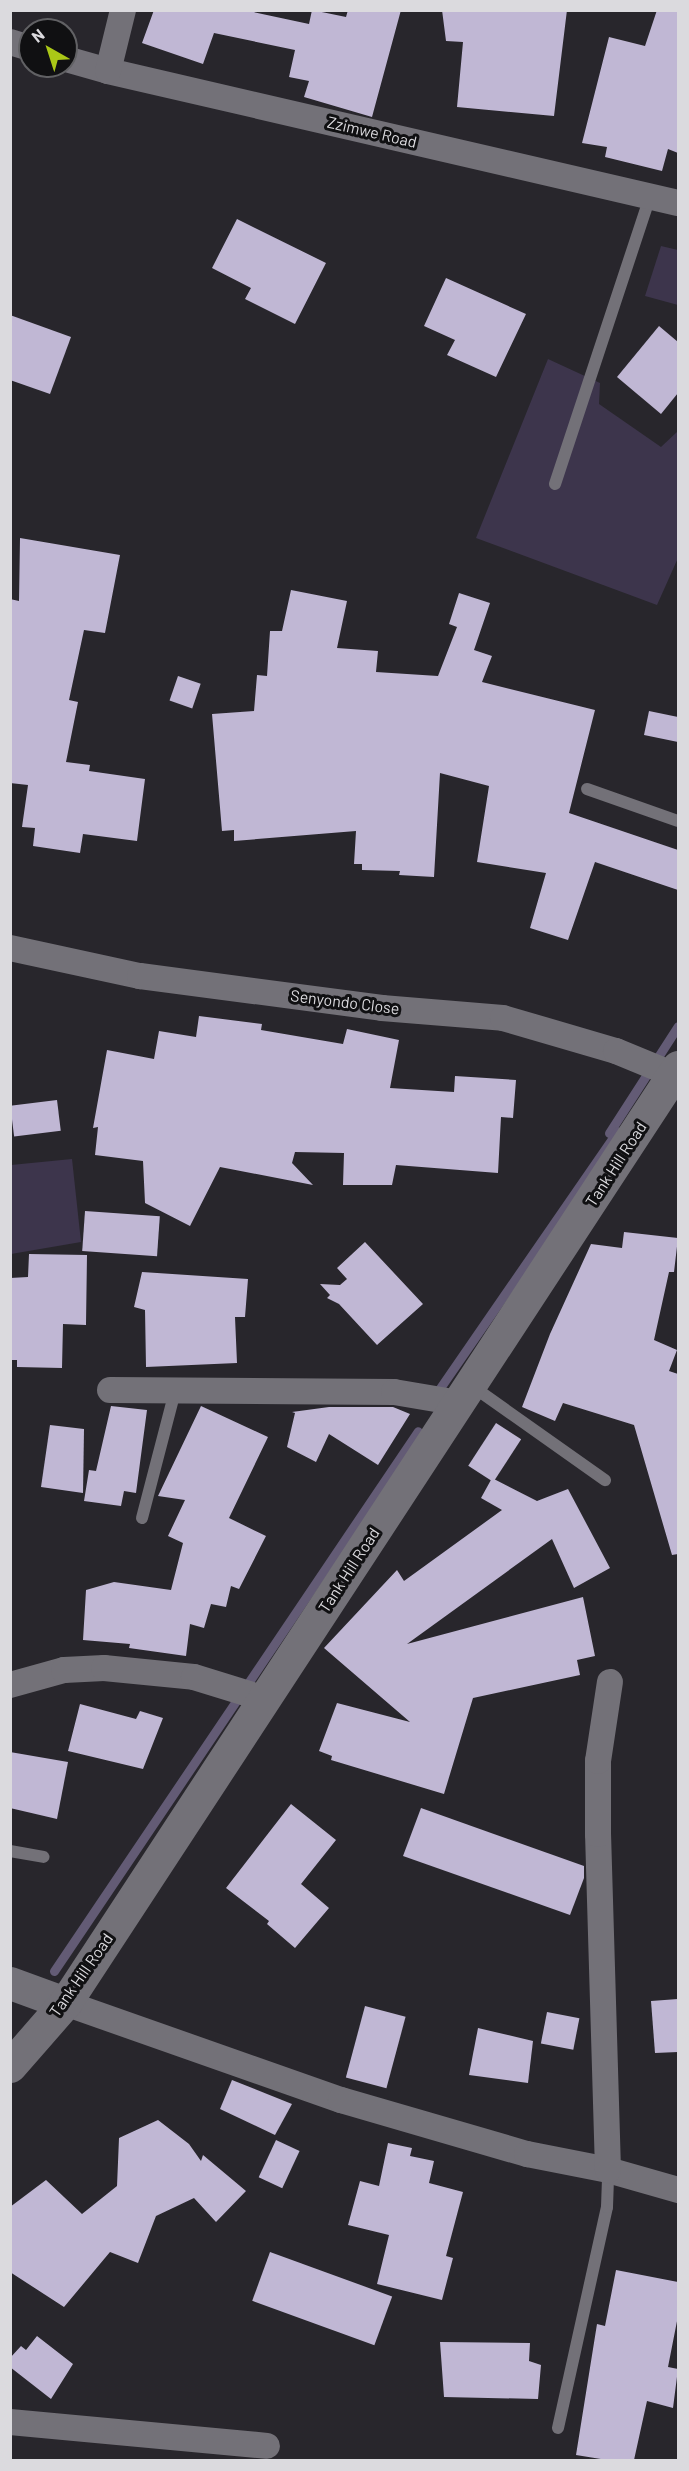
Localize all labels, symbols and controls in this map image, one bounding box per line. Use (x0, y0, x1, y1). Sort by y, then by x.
north arrow (18, 18, 78, 78)
text: N (27, 24, 48, 46)
street label: Zzimwe Road (325, 112, 419, 152)
street label: Senyondo Close (289, 986, 401, 1018)
street label: Tank Hill Road (581, 1118, 651, 1210)
street label: Tank Hill Road (314, 1524, 384, 1616)
street label: Tank Hill Road (45, 1930, 117, 2020)

